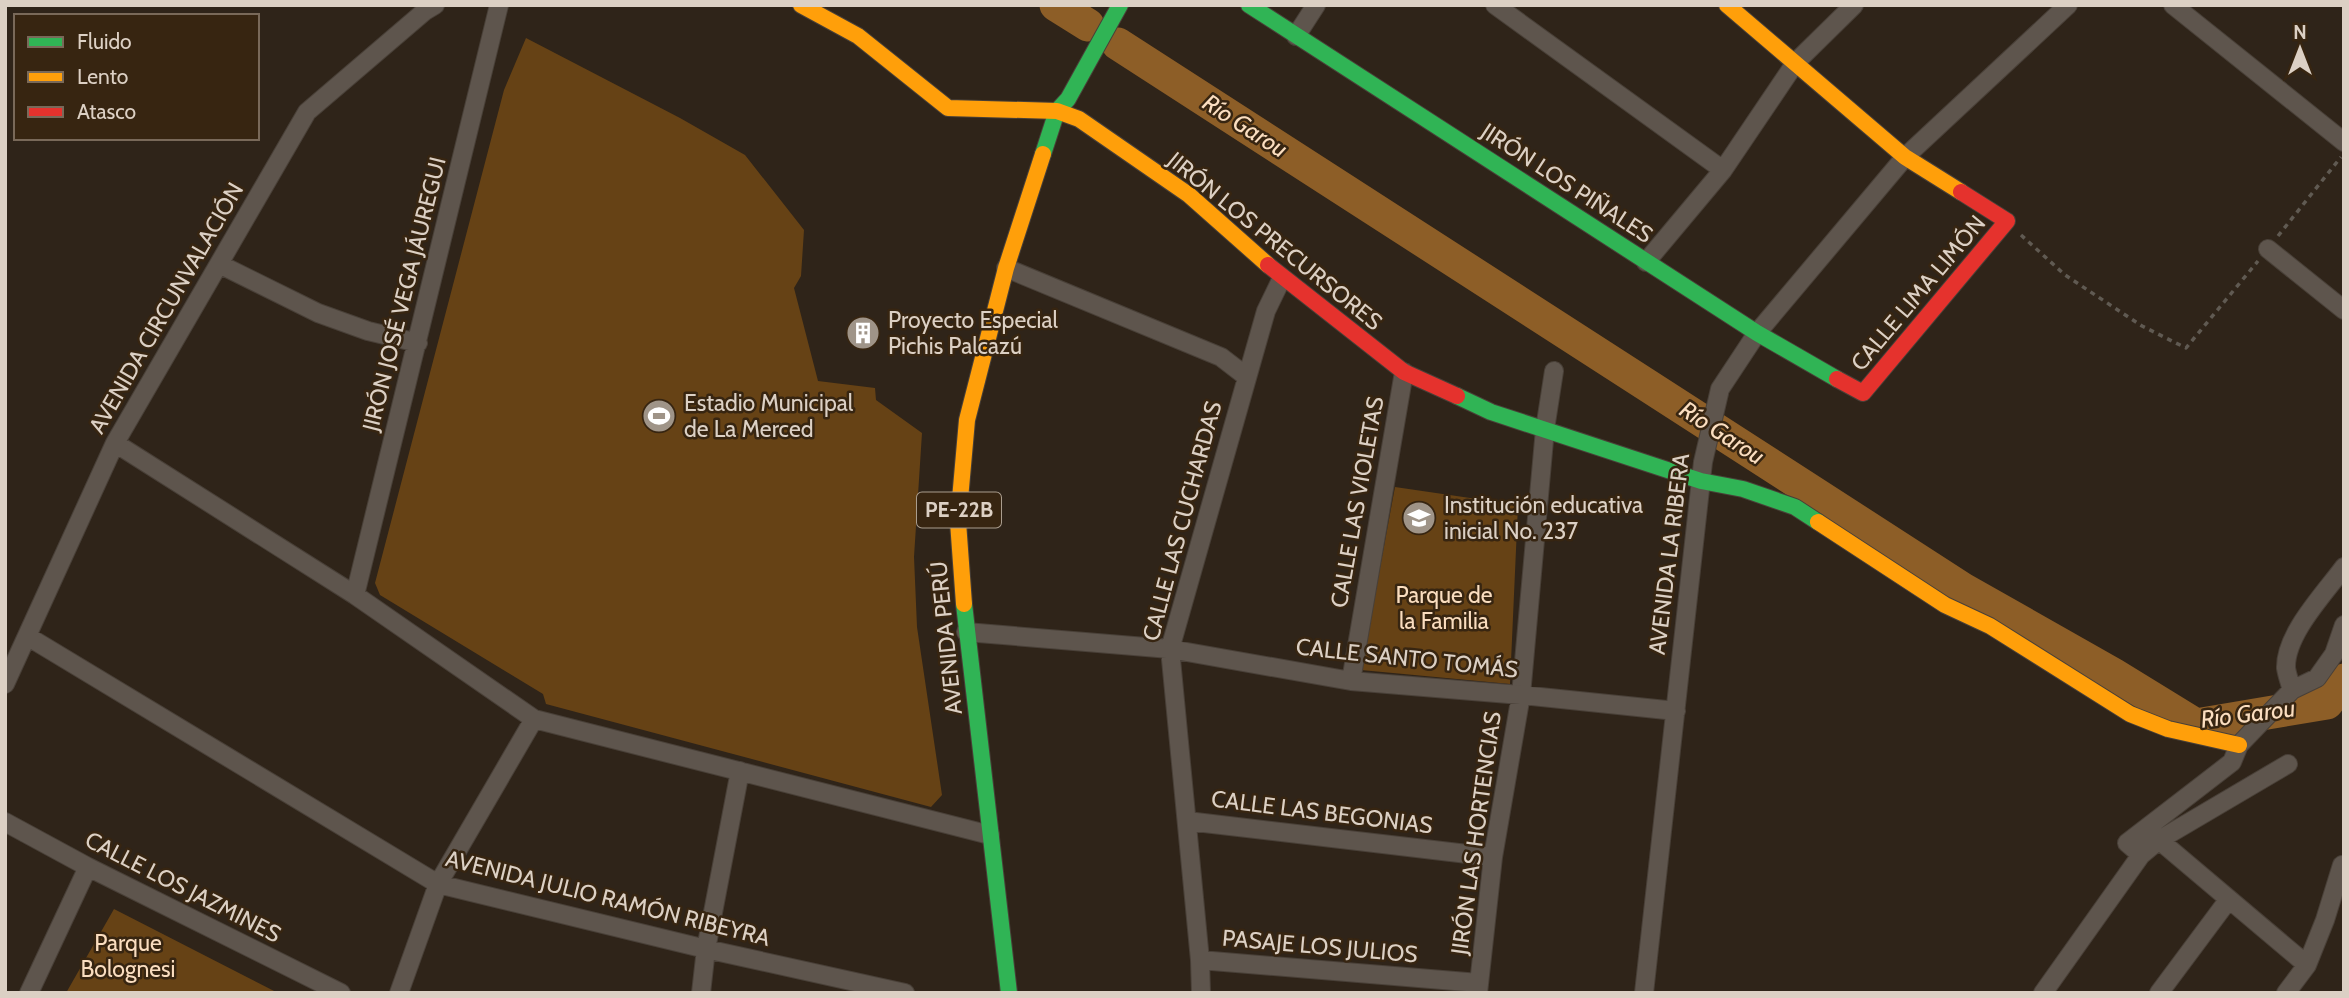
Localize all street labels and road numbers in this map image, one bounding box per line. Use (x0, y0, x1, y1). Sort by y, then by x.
street label: JIRÓN LOS PIÑALES (1475, 117, 1658, 249)
street label: JIRÓN LOS PRECURSORES (1162, 145, 1388, 336)
street label: JIRÓN JOSÉ VEGA JÁUREGUI (355, 154, 452, 435)
street label: AVENIDA CIRCUNVALACIÓN (83, 178, 249, 438)
street label: CALLE LIMA LIMÓN (1845, 210, 1991, 376)
street label: CALLE LAS VIOLETAS (1325, 394, 1389, 610)
street label: CALLE LAS CUCHARDAS (1137, 398, 1227, 644)
street label: AVENIDA LA RIBERA (1643, 452, 1695, 656)
road number: PE-22B (917, 492, 1001, 528)
street label: AVENIDA PERÚ (923, 560, 968, 716)
street label: CALLE SANTO TOMÁS (1295, 631, 1520, 684)
street label: JIRÓN LAS HORTENCIAS (1445, 710, 1507, 957)
street label: CALLE LAS BEGONIAS (1210, 785, 1434, 839)
street label: CALLE LOS JAZMINES (80, 825, 286, 949)
street label: AVENIDA JULIO RAMÓN RIBEYRA (443, 844, 773, 952)
street label: PASAJE LOS JULIOS (1221, 924, 1419, 968)

